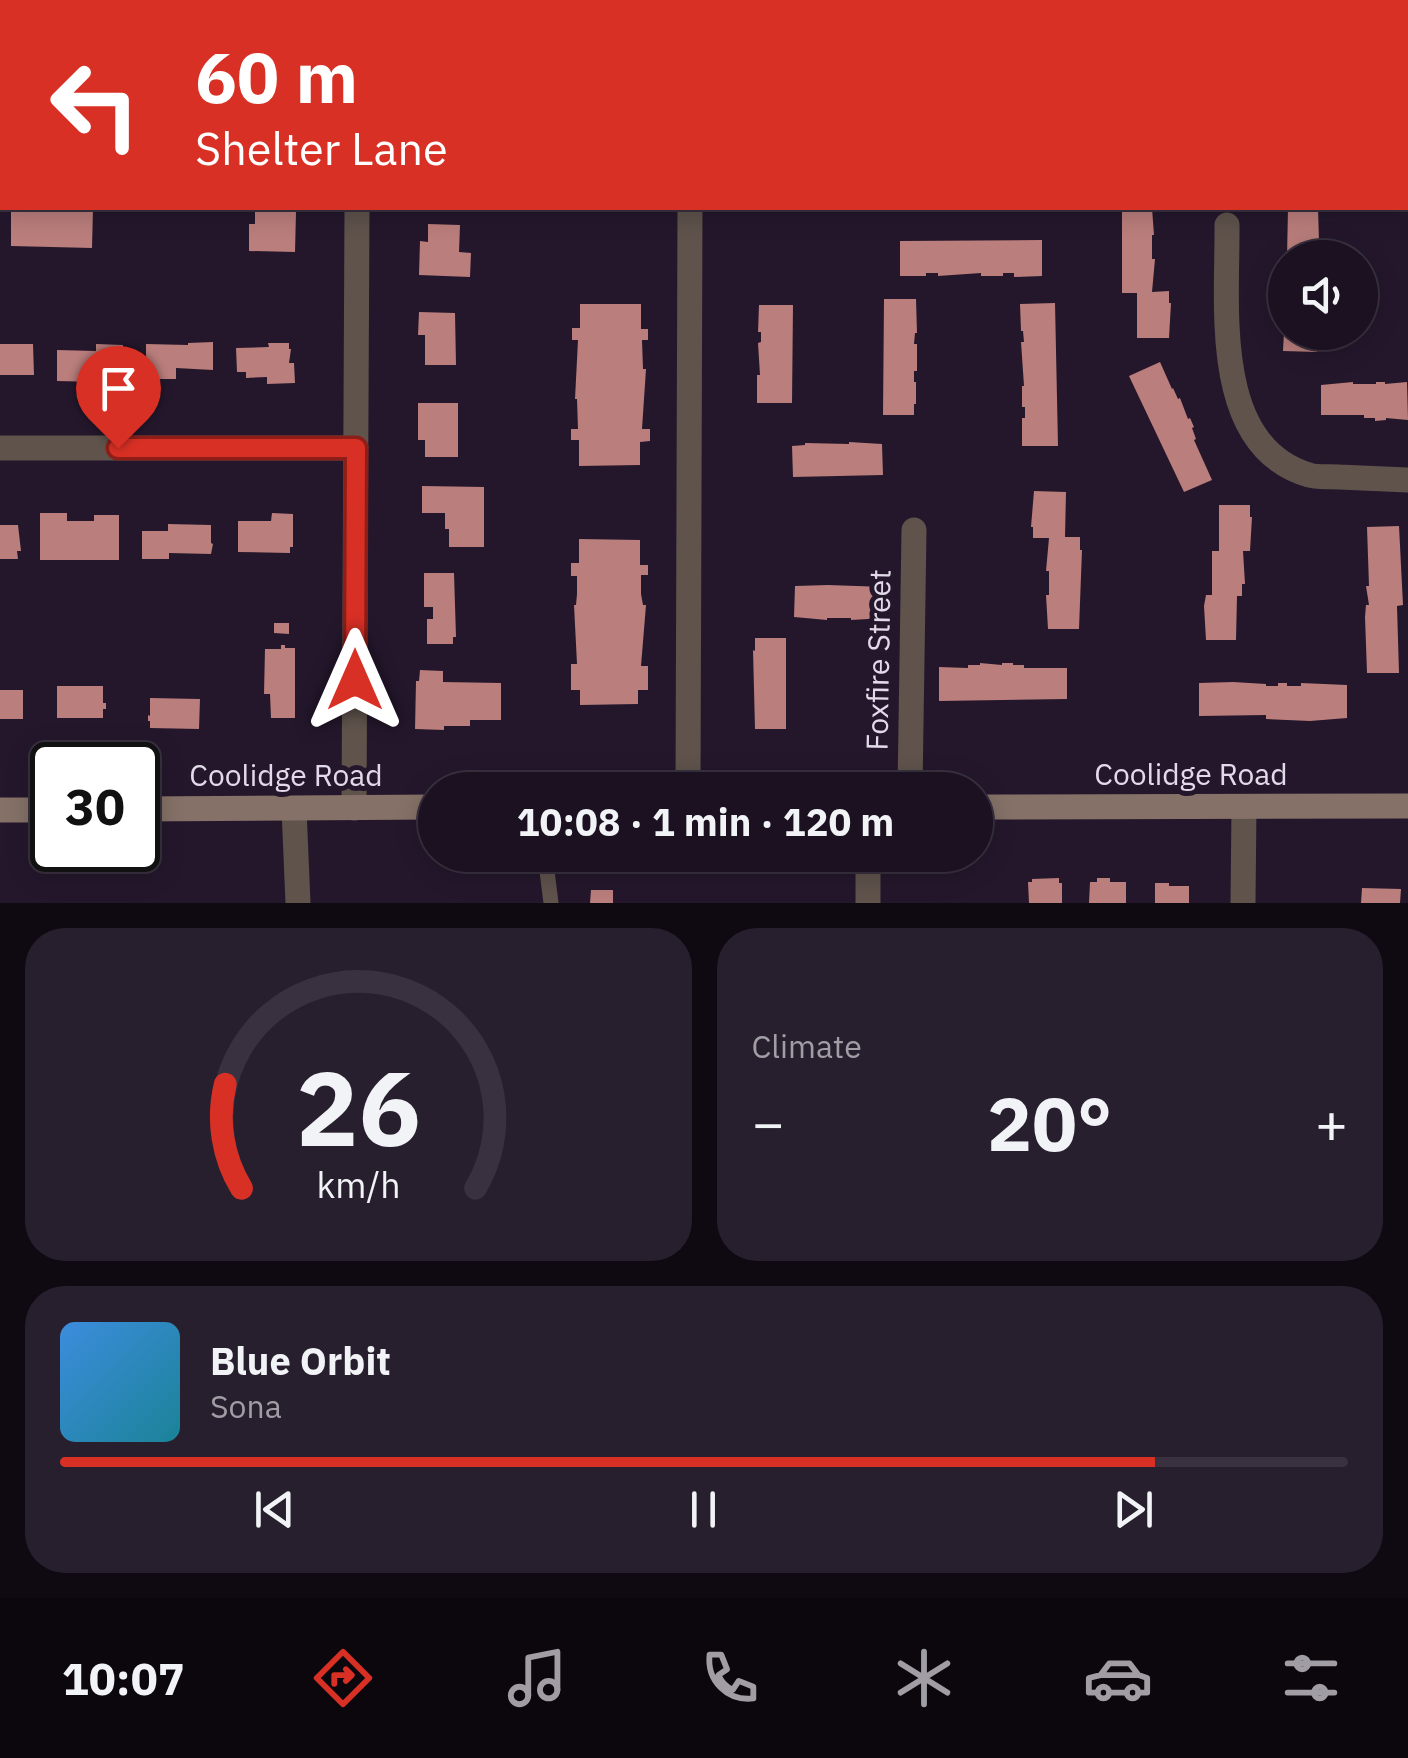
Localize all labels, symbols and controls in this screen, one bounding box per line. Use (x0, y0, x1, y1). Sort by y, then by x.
text: 60 m (195, 31, 358, 122)
icon: left (30, 40, 160, 170)
text: Shelter Lane (195, 119, 448, 177)
map controls (1268, 240, 1378, 350)
button: sound (1268, 240, 1378, 350)
pin (76, 346, 161, 449)
icon: arrive (91, 361, 146, 416)
street label: Foxfire Street (856, 569, 899, 751)
position arrow (303, 628, 407, 732)
speed limit sign: 30 (30, 742, 160, 872)
street label: Coolidge Road (1094, 754, 1288, 793)
street label: Coolidge Road (189, 755, 383, 794)
text: 10:08 · 1 min · 120 m (517, 797, 894, 846)
text: Climate (752, 1025, 862, 1067)
text: 26 (296, 1039, 421, 1175)
text: 20° (987, 1074, 1112, 1172)
text: − (752, 1087, 785, 1158)
text: + (1315, 1087, 1348, 1158)
text: km/h (316, 1161, 400, 1208)
text: Blue Orbit (210, 1336, 391, 1385)
text: Sona (210, 1385, 282, 1427)
icon: previous (247, 1482, 302, 1537)
icon: pause (676, 1482, 731, 1537)
icon: next (1106, 1482, 1161, 1537)
icon: directions (308, 1643, 378, 1713)
icon: music (502, 1643, 572, 1713)
icon: phone (695, 1643, 765, 1713)
icon: climate (889, 1643, 959, 1713)
icon: car (1083, 1643, 1153, 1713)
icon: filters (1276, 1643, 1346, 1713)
text: 10:07 (62, 1649, 185, 1707)

